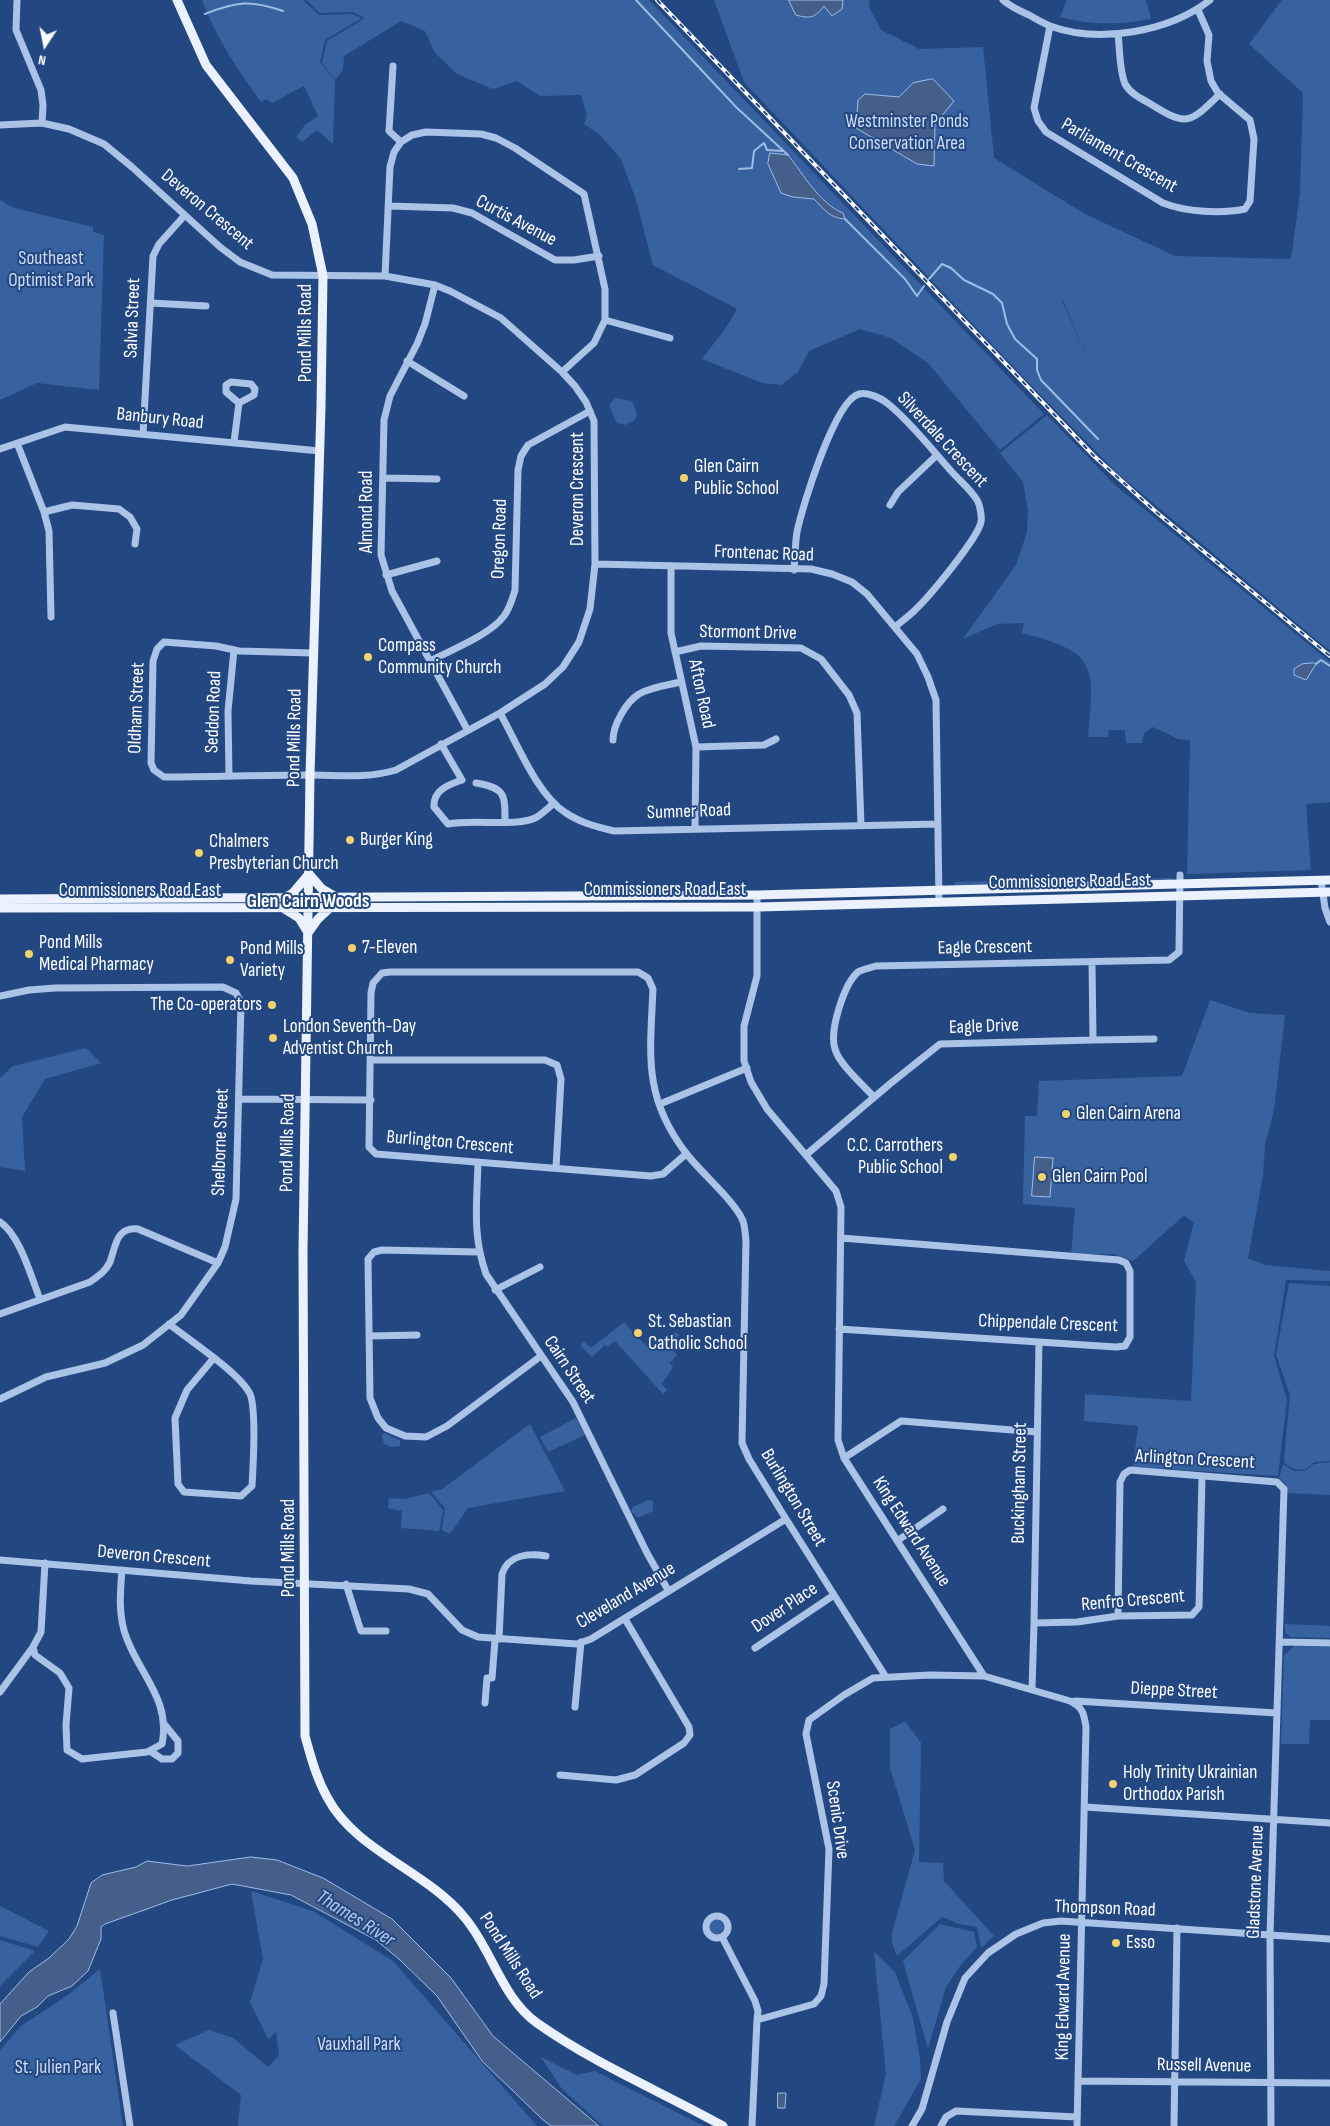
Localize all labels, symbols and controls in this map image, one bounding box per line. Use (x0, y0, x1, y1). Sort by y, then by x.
north arrow (20, 20, 70, 70)
text: N (37, 51, 47, 69)
park label: Westminster Ponds Conservation Area (845, 111, 969, 155)
street label: Parliament Crescent (1057, 114, 1181, 198)
street label: Deveron Crescent (156, 165, 258, 255)
street label: Curtis Avenue (472, 190, 560, 252)
park label: Southeast Optimist Park (8, 248, 94, 292)
street label: Salvia Street (120, 277, 146, 359)
street label: Pond Mills Road (295, 284, 317, 382)
street label: Silverdale Crescent (892, 387, 992, 493)
street label: Banbury Road (115, 403, 205, 435)
street label: Deveron Crescent (567, 432, 589, 546)
place label: Glen Cairn Public School (694, 456, 779, 500)
street label: Almond Road (356, 471, 378, 553)
marker: Glen Cairn Public School (678, 472, 690, 484)
street label: Oregon Road (487, 498, 513, 580)
street label: Frontenac Road (714, 541, 814, 567)
street label: Stormont Drive (699, 621, 797, 645)
place label: Compass Community Church (378, 635, 501, 679)
marker: Compass Community Church (362, 651, 374, 663)
street label: Afton Road (683, 657, 719, 731)
street label: Oldham Street (124, 662, 150, 754)
street label: Seddon Road (201, 670, 227, 754)
street label: Pond Mills Road (283, 689, 307, 787)
street label: Sumner Road (647, 799, 731, 825)
place label: Burger King (360, 829, 433, 851)
place label: Chalmers Presbyterian Church (209, 831, 339, 875)
marker: Burger King (344, 834, 356, 846)
marker: Chalmers Presbyterian Church (193, 847, 205, 859)
street label: Commissioners Road East (988, 869, 1152, 895)
street label: Commissioners Road East (584, 879, 746, 901)
street label: Commissioners Road East (59, 880, 221, 902)
district label: Glen Cairn Woods (247, 890, 369, 914)
place label: Pond Mills Medical Pharmacy (39, 932, 154, 976)
street label: Eagle Crescent (938, 936, 1032, 960)
place label: 7-Eleven (362, 937, 417, 959)
place label: Pond Mills Variety (240, 938, 304, 982)
marker: 7-Eleven (346, 942, 358, 954)
marker: Pond Mills Medical Pharmacy (23, 948, 35, 960)
marker: Pond Mills Variety (224, 954, 236, 966)
place label: The Co-operators (150, 994, 262, 1016)
marker: The Co-operators (266, 999, 278, 1011)
street label: Eagle Drive (949, 1014, 1019, 1040)
place label: London Seventh-Day Adventist Church (283, 1016, 416, 1060)
marker: London Seventh-Day Adventist Church (267, 1032, 279, 1044)
street label: Shelborne Street (208, 1088, 234, 1196)
street label: Pond Mills Road (276, 1094, 300, 1192)
place label: Glen Cairn Arena (1076, 1103, 1181, 1125)
marker: Glen Cairn Arena (1060, 1108, 1072, 1120)
street label: Burlington Crescent (385, 1126, 515, 1160)
place label: C.C. Carrothers Public School (847, 1135, 943, 1179)
marker: C.C. Carrothers Public School (947, 1151, 959, 1163)
place label: Glen Cairn Pool (1052, 1166, 1148, 1188)
marker: Glen Cairn Pool (1036, 1171, 1048, 1183)
street label: Chippendale Crescent (978, 1310, 1118, 1338)
place label: St. Sebastian Catholic School (648, 1311, 747, 1355)
marker: St. Sebastian Catholic School (632, 1327, 644, 1339)
street label: Cairn Street (538, 1332, 600, 1408)
street label: Buckingham Street (1008, 1422, 1032, 1544)
street label: Burlington Street (755, 1445, 831, 1551)
street label: Arlington Crescent (1135, 1445, 1255, 1475)
street label: King Edward Avenue (867, 1473, 955, 1591)
street label: Pond Mills Road (278, 1499, 300, 1597)
street label: Deveron Crescent (96, 1541, 212, 1573)
street label: Cleveland Avenue (572, 1558, 680, 1634)
street label: Dover Place (748, 1578, 822, 1638)
street label: Renfro Crescent (1080, 1585, 1186, 1617)
street label: Dieppe Street (1130, 1677, 1218, 1705)
place label: Holy Trinity Ukrainian Orthodox Parish (1123, 1762, 1257, 1806)
marker: Holy Trinity Ukrainian Orthodox Parish (1107, 1778, 1119, 1790)
street label: Scenic Drive (820, 1779, 854, 1861)
street label: Gladstone Avenue (1243, 1825, 1269, 1939)
water label: Thames River (311, 1885, 399, 1953)
street label: Thompson Road (1054, 1896, 1156, 1922)
street label: Pond Mills Road (474, 1909, 546, 2003)
place label: Esso (1126, 1932, 1155, 1954)
street label: King Edward Avenue (1051, 1933, 1077, 2061)
marker: Esso (1110, 1937, 1122, 1949)
park label: Vauxhall Park (317, 2034, 401, 2056)
street label: Russell Avenue (1157, 2054, 1251, 2078)
park label: St. Julien Park (15, 2057, 101, 2079)

